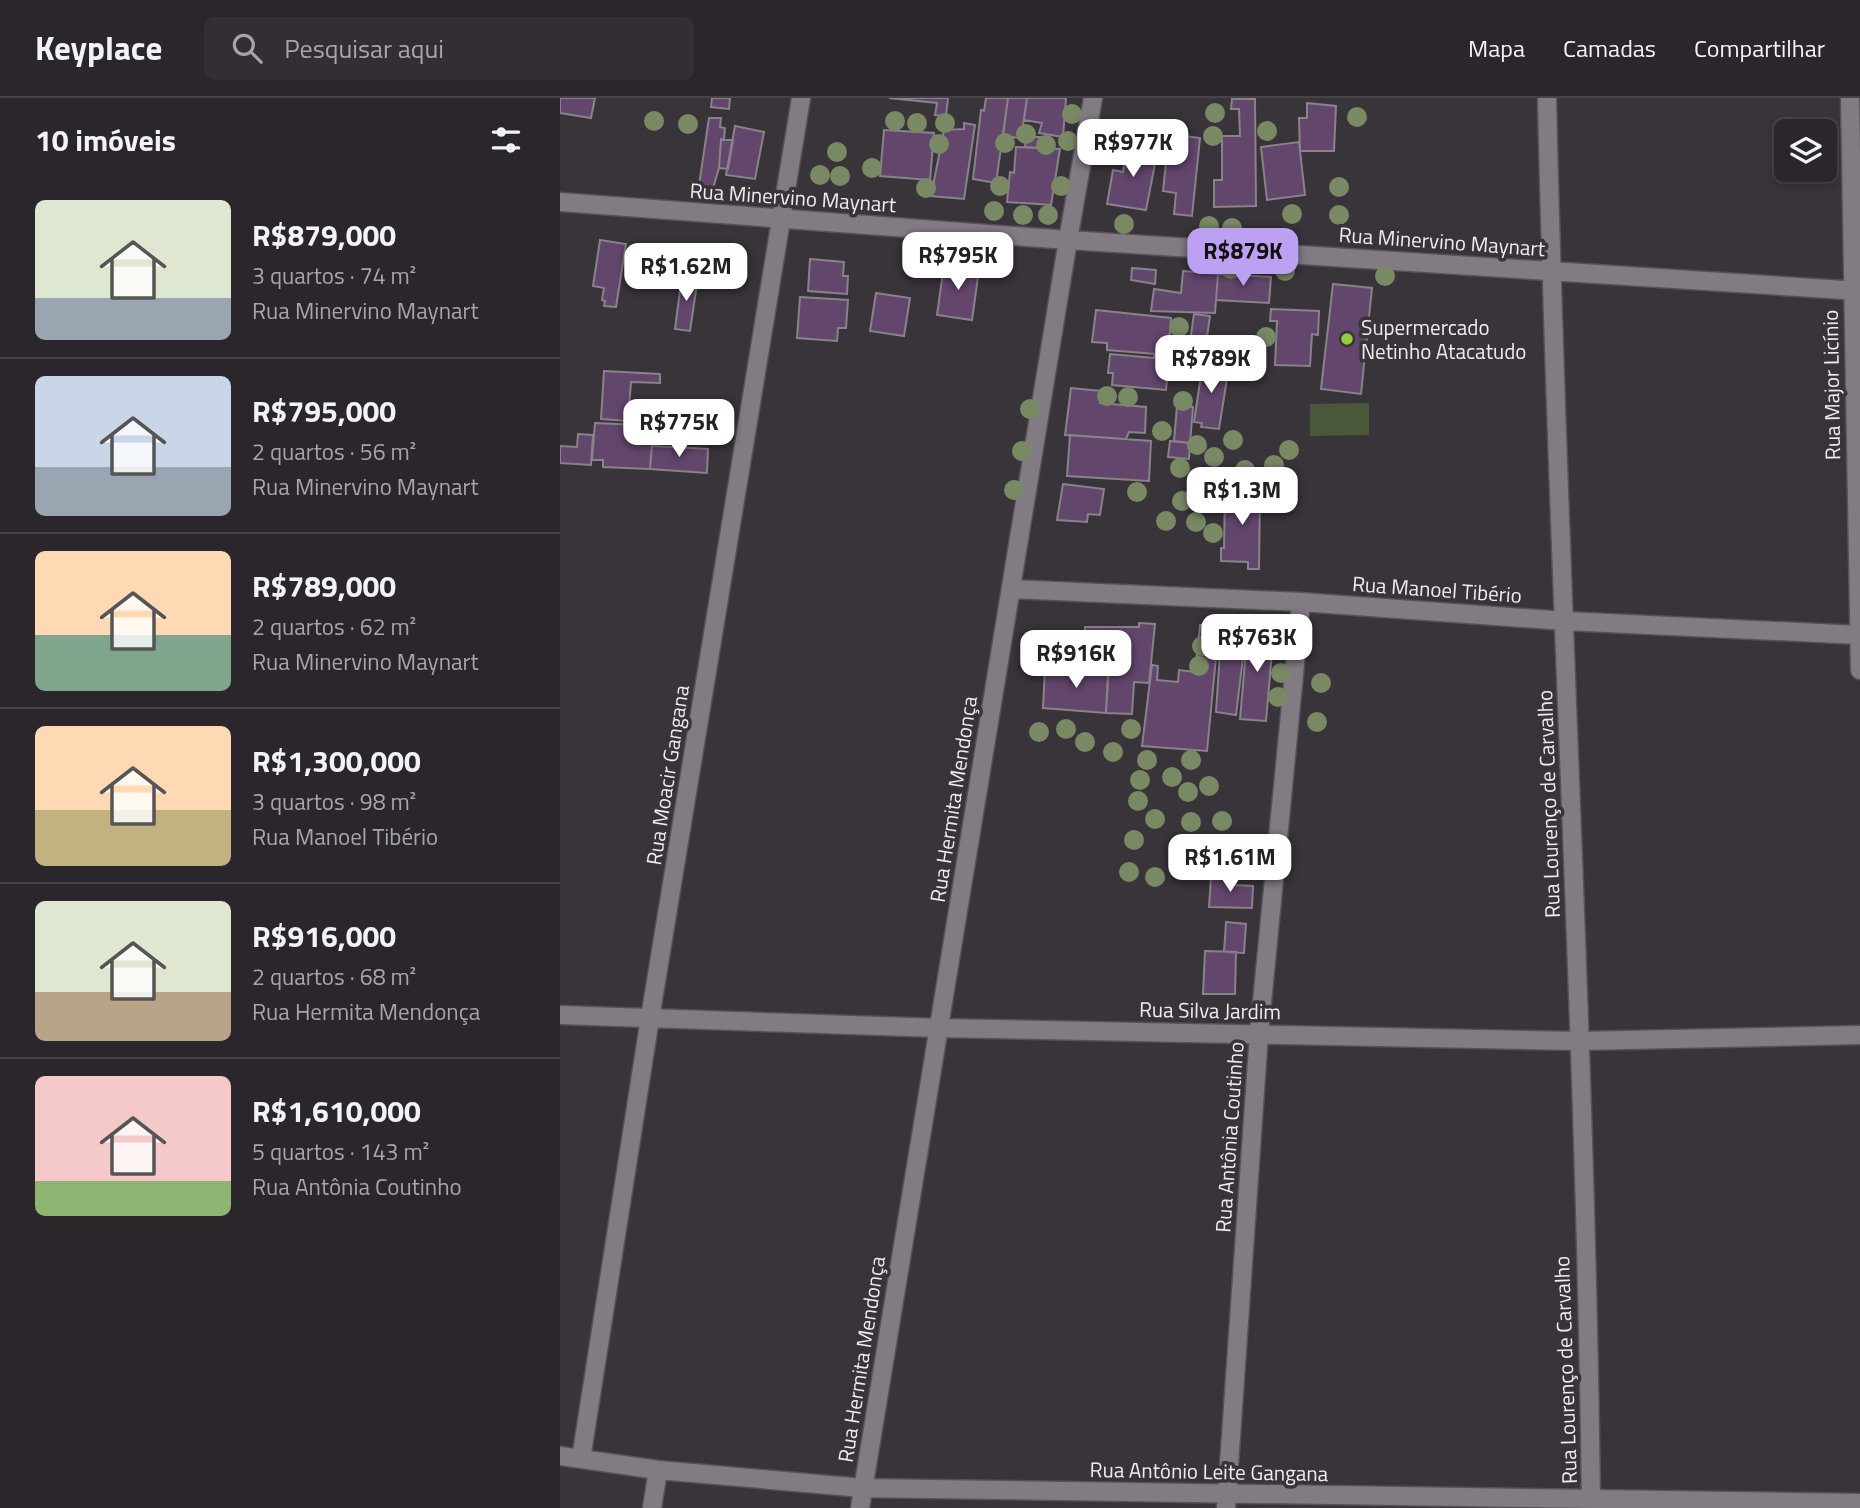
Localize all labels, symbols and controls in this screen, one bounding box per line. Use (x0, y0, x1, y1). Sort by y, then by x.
search box (204, 17, 694, 80)
text: Keyplace (35, 23, 162, 73)
icon: search (228, 29, 266, 67)
text: Pesquisar aqui (284, 29, 444, 68)
text: Mapa (1468, 30, 1525, 66)
text: Camadas (1563, 30, 1656, 66)
text: Compartilhar (1694, 30, 1825, 66)
text: 10 imóveis (35, 117, 176, 163)
map controls (1774, 119, 1837, 182)
button: layers (1774, 119, 1837, 182)
pin: R$977K (1076, 120, 1190, 179)
icon: filters (487, 121, 525, 159)
text: R$977K (1093, 124, 1173, 159)
street label: Rua Minervino Maynart (689, 174, 898, 220)
text: R$879,000 (252, 212, 396, 258)
street label: Rua Minervino Maynart (1338, 218, 1547, 264)
icon: home (91, 228, 175, 312)
pin: R$879K (1186, 228, 1300, 288)
pin: R$795K (901, 232, 1015, 292)
text: R$879K (1203, 233, 1283, 268)
text: R$795K (918, 237, 998, 272)
pin: R$1.62M (621, 244, 751, 303)
text: R$1.62M (640, 248, 732, 283)
text: 3 quartos · 74 m² (252, 258, 416, 293)
text: Rua Minervino Maynart (252, 293, 479, 328)
street label: Rua Major Licínio (1814, 310, 1848, 460)
place label: Supermercado Netinho Atacatudo (1361, 311, 1526, 367)
marker: Supermercado Netinho Atacatudo (1339, 331, 1355, 347)
pin: R$789K (1154, 336, 1268, 395)
text: R$789K (1171, 340, 1251, 375)
text: R$795,000 (252, 388, 396, 434)
pin: R$775K (622, 400, 736, 459)
icon: home (91, 404, 175, 488)
text: R$775K (639, 404, 719, 439)
text: 2 quartos · 56 m² (252, 434, 416, 469)
pin: R$1.3M (1185, 468, 1299, 527)
text: Rua Minervino Maynart (252, 469, 479, 504)
text: R$1.3M (1203, 472, 1281, 507)
text: R$789,000 (252, 563, 396, 609)
street label: Rua Manoel Tibério (1351, 567, 1523, 611)
icon: home (91, 579, 175, 663)
text: 2 quartos · 62 m² (252, 609, 416, 644)
pin: R$763K (1200, 614, 1314, 674)
text: R$763K (1217, 619, 1297, 654)
pin: R$916K (1019, 630, 1133, 690)
text: R$916K (1036, 635, 1116, 670)
text: Rua Minervino Maynart (252, 644, 479, 679)
street label: Rua Moacir Gangana (637, 682, 697, 867)
street label: Rua Lourenço de Carvalho (1528, 689, 1568, 919)
street label: Rua Hermita Mendonça (921, 693, 985, 904)
text: R$1,300,000 (252, 738, 421, 784)
icon: home (91, 754, 175, 838)
text: 3 quartos · 98 m² (252, 784, 416, 819)
text: Rua Manoel Tibério (252, 819, 438, 854)
pin: R$1.61M (1165, 834, 1295, 894)
text: R$1.61M (1184, 839, 1276, 874)
text: R$916,000 (252, 913, 396, 959)
icon: home (91, 929, 175, 1013)
text: 2 quartos · 68 m² (252, 959, 416, 994)
street label: Rua Silva Jardim (1139, 993, 1281, 1027)
text: Rua Hermita Mendonça (252, 994, 480, 1029)
street label: Rua Antônia Coutinho (1206, 1040, 1252, 1234)
text: R$1,610,000 (252, 1088, 421, 1134)
icon: home (91, 1104, 175, 1188)
text: 5 quartos · 143 m² (252, 1134, 429, 1169)
text: Rua Antônia Coutinho (252, 1169, 462, 1204)
street label: Rua Hermita Mendonça (829, 1253, 893, 1464)
street label: Rua Lourenço de Carvalho (1545, 1255, 1585, 1485)
street label: Rua Antônio Leite Gangana (1089, 1453, 1329, 1489)

